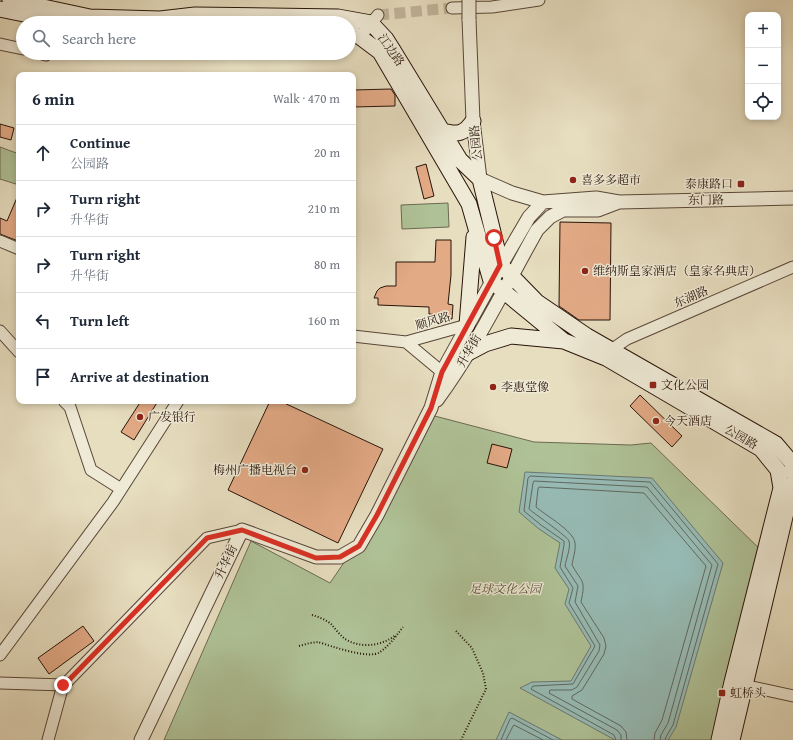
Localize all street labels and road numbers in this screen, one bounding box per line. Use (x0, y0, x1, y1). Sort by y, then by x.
street label: 江边路 (374, 30, 409, 69)
street label: 公园路 (465, 124, 486, 162)
street label: 东门路 (688, 191, 724, 208)
street label: 东湖路 (671, 282, 711, 311)
street label: 顺风路 (413, 307, 453, 334)
street label: 升华街 (452, 330, 485, 371)
street label: 公园路 (721, 420, 761, 453)
street label: 升华街 (210, 541, 242, 582)

